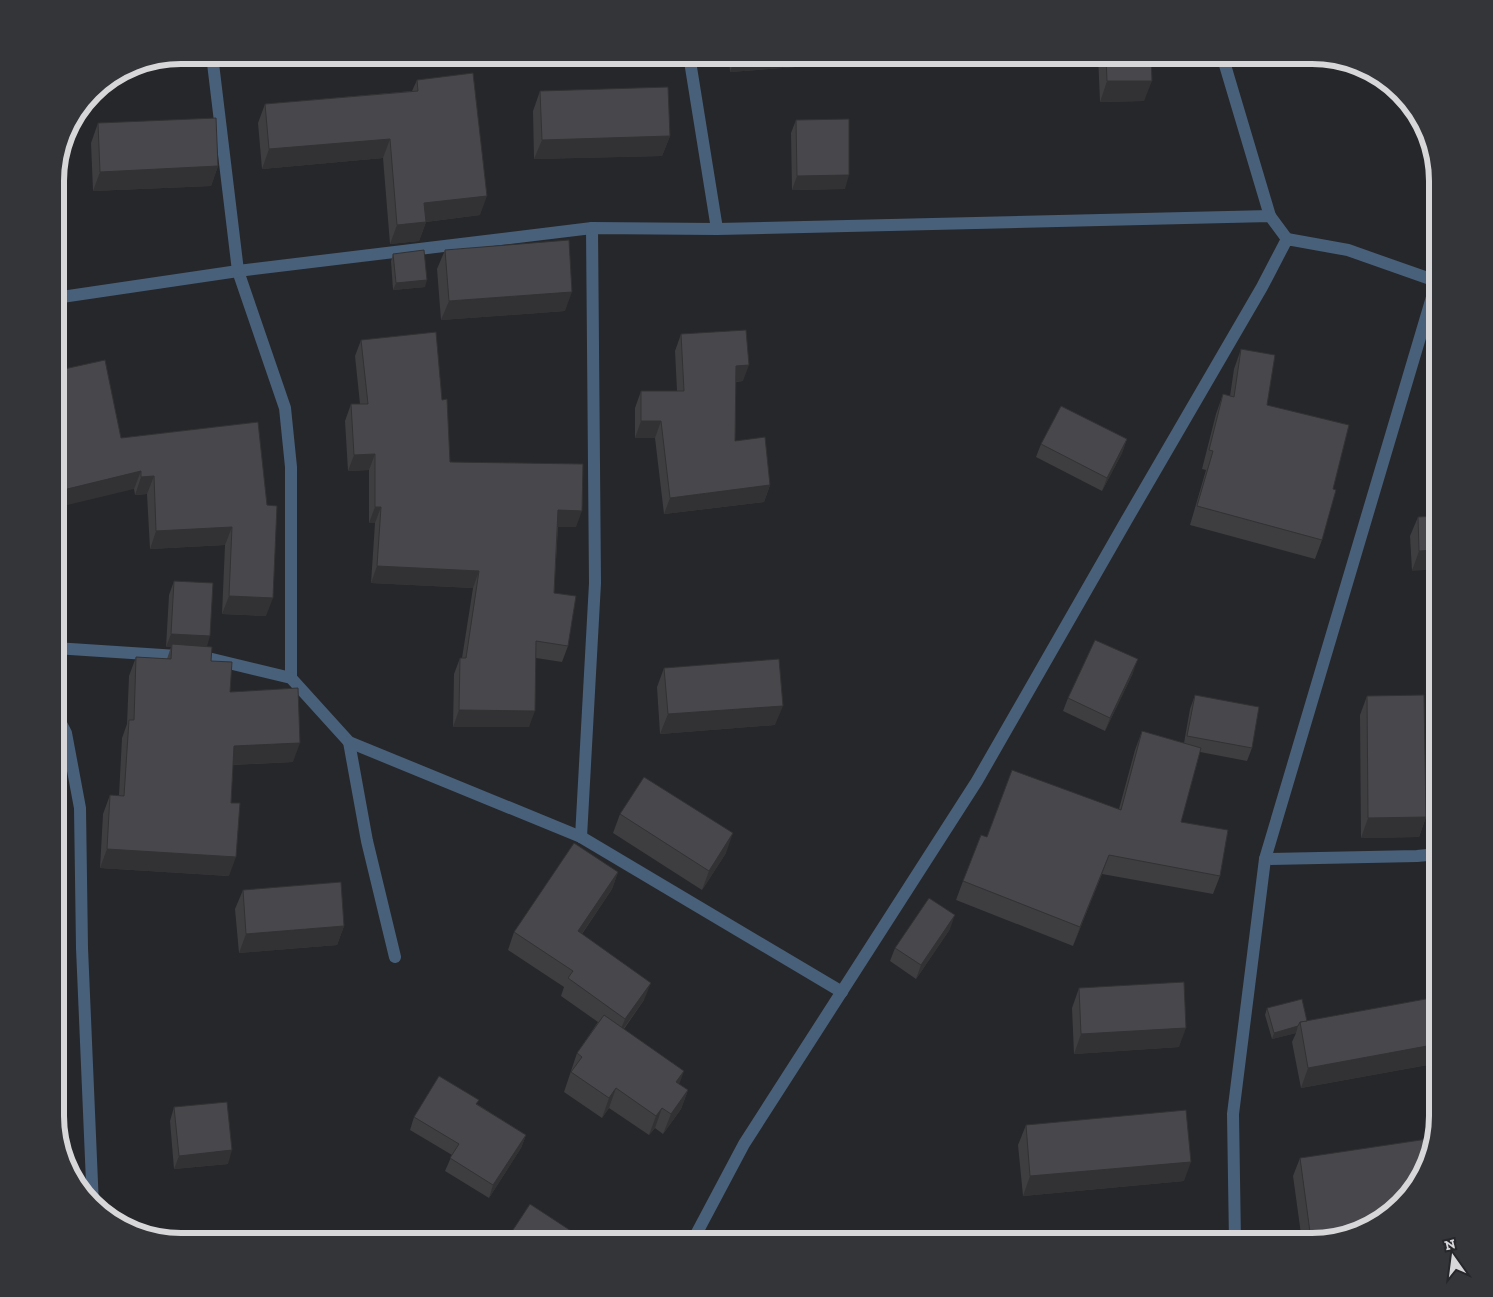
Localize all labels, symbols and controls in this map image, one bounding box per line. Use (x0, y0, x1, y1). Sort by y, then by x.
north arrow (1428, 1232, 1478, 1282)
text: N (1443, 1235, 1458, 1254)

